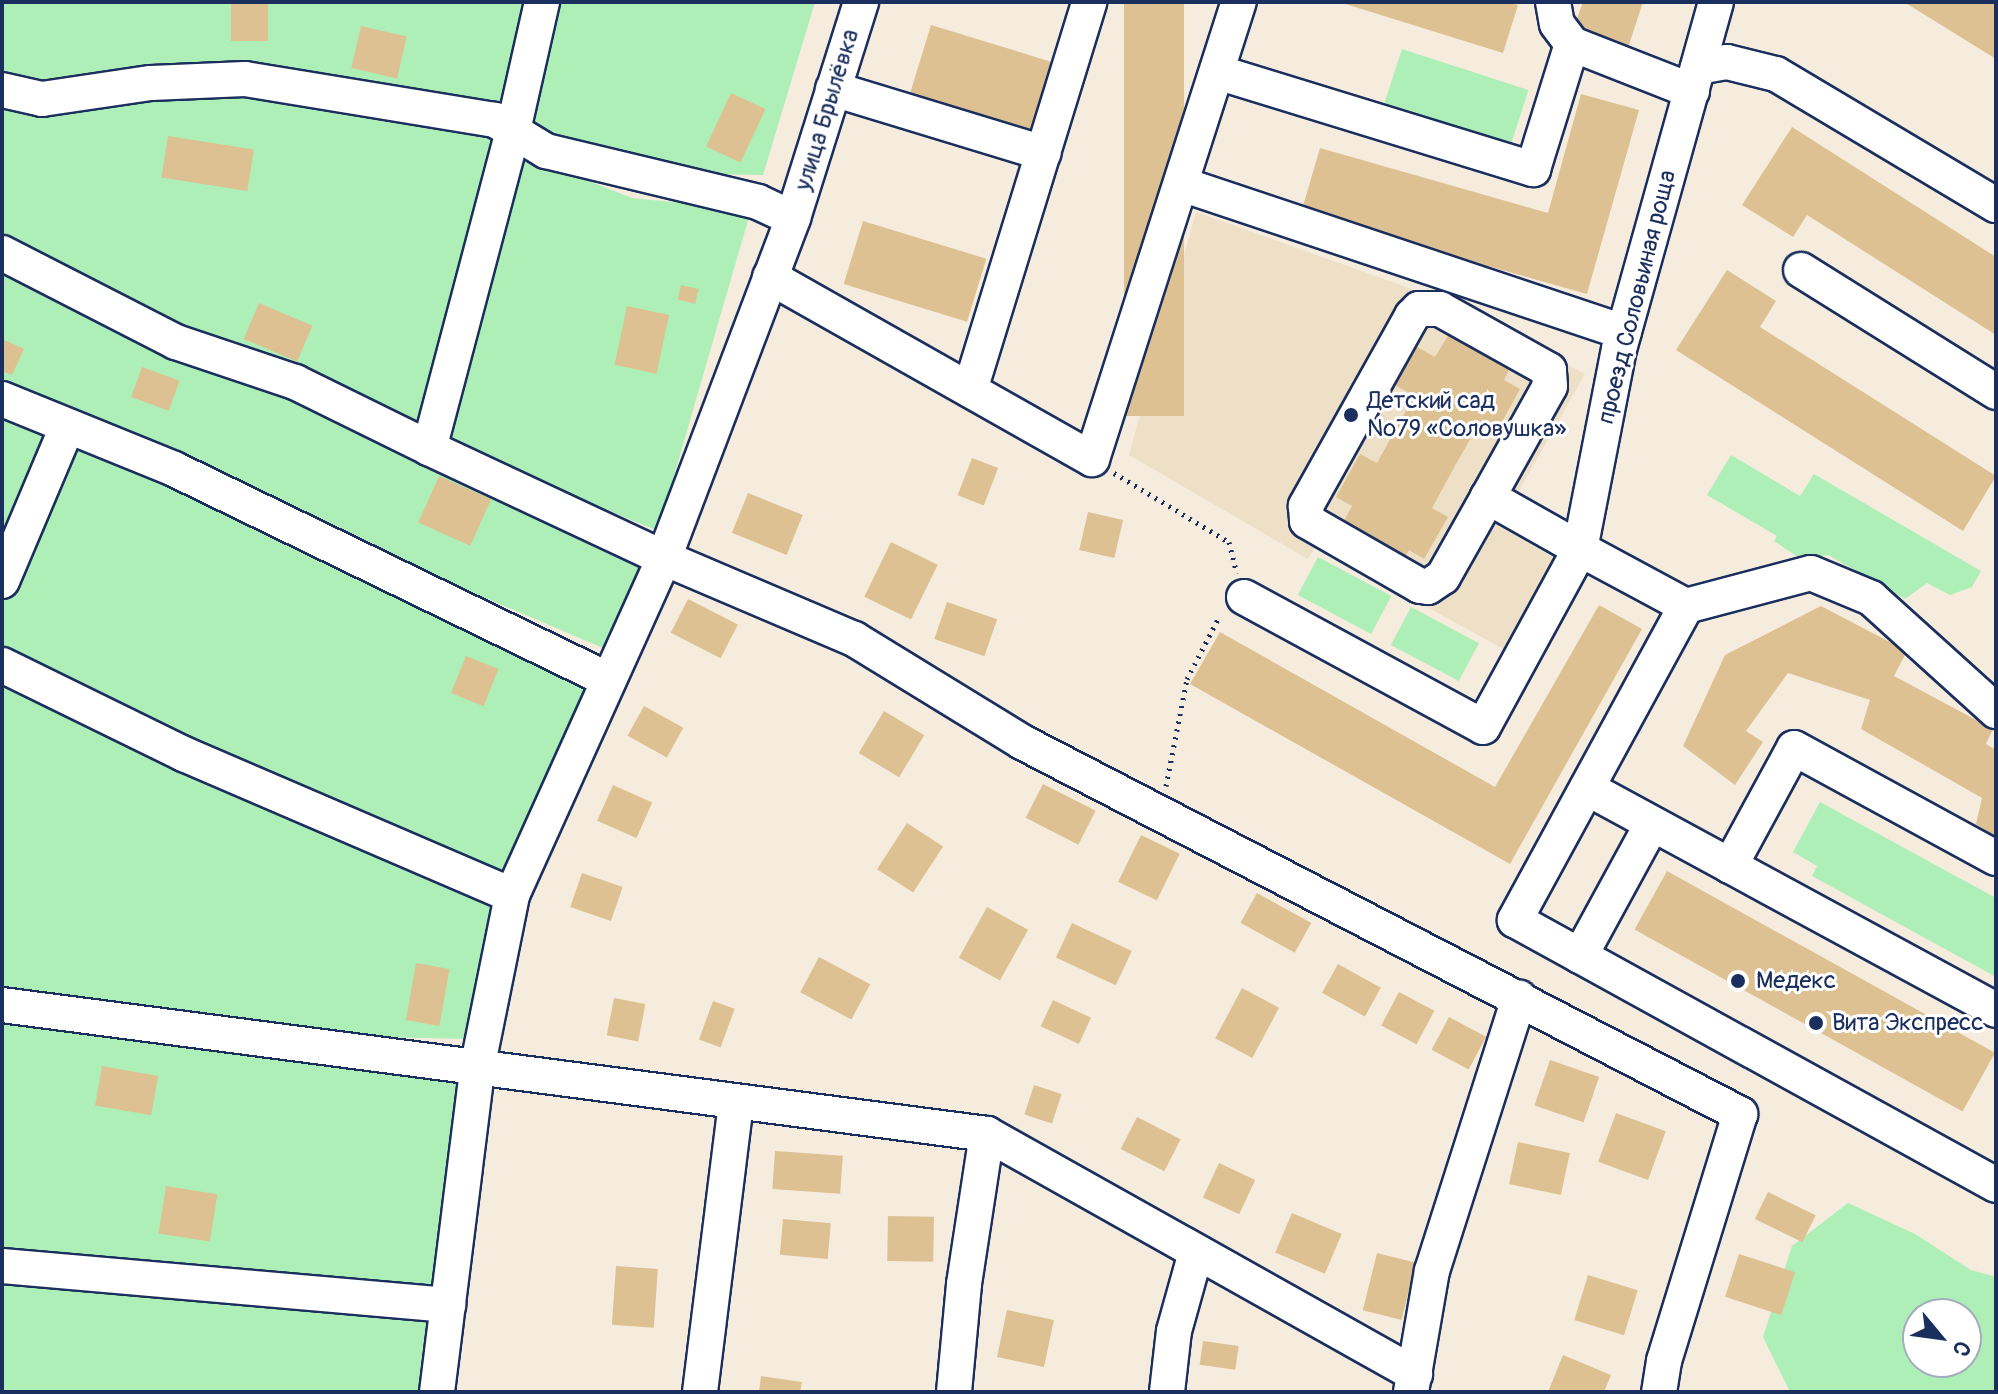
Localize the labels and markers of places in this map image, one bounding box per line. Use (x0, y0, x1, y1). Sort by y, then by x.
place label: Детский сад №79 «Соловушка» (1367, 387, 1566, 443)
marker: Детский сад №79 «Соловушка» (1342, 406, 1360, 424)
place label: Медекс (1756, 967, 1836, 995)
marker: Медекс (1727, 970, 1749, 992)
place label: Вита Экспресс (1832, 1009, 1983, 1037)
marker: Вита Экспресс (1807, 1014, 1825, 1032)

